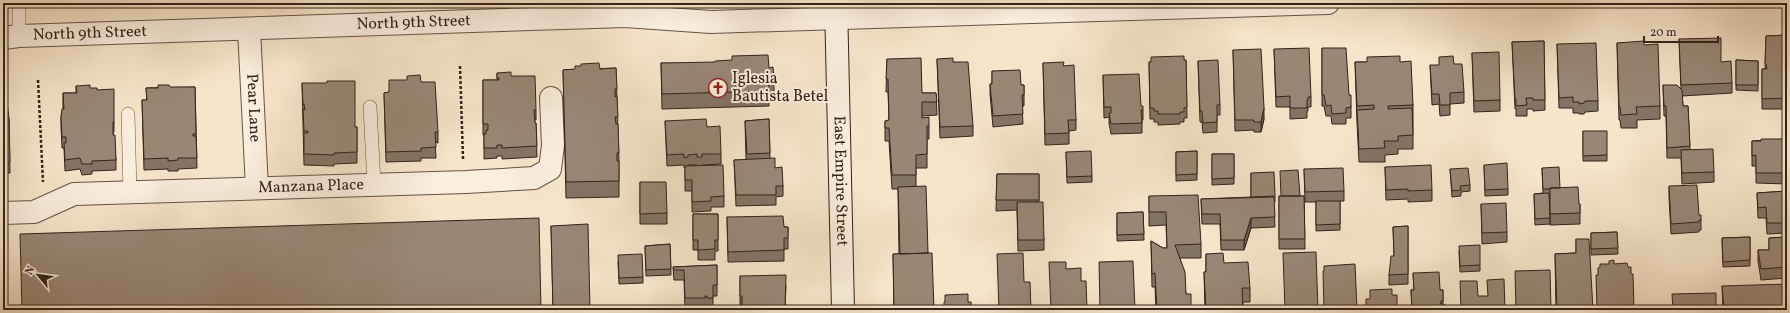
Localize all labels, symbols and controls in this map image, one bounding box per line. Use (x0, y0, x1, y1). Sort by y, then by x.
street label: North 9th Street (356, 10, 471, 36)
scale bar (1644, 18, 1718, 44)
street label: North 9th Street (32, 21, 148, 47)
text: 20 m (1650, 25, 1677, 41)
place label: Iglesia Bautista Betel (732, 68, 829, 108)
street label: Pear Lane (240, 73, 266, 143)
church icon: Iglesia Bautista Betel (707, 77, 729, 99)
street label: East Empire Street (828, 115, 853, 247)
street label: Manzana Place (258, 174, 364, 199)
north arrow (18, 255, 58, 295)
text: N (22, 264, 39, 278)

